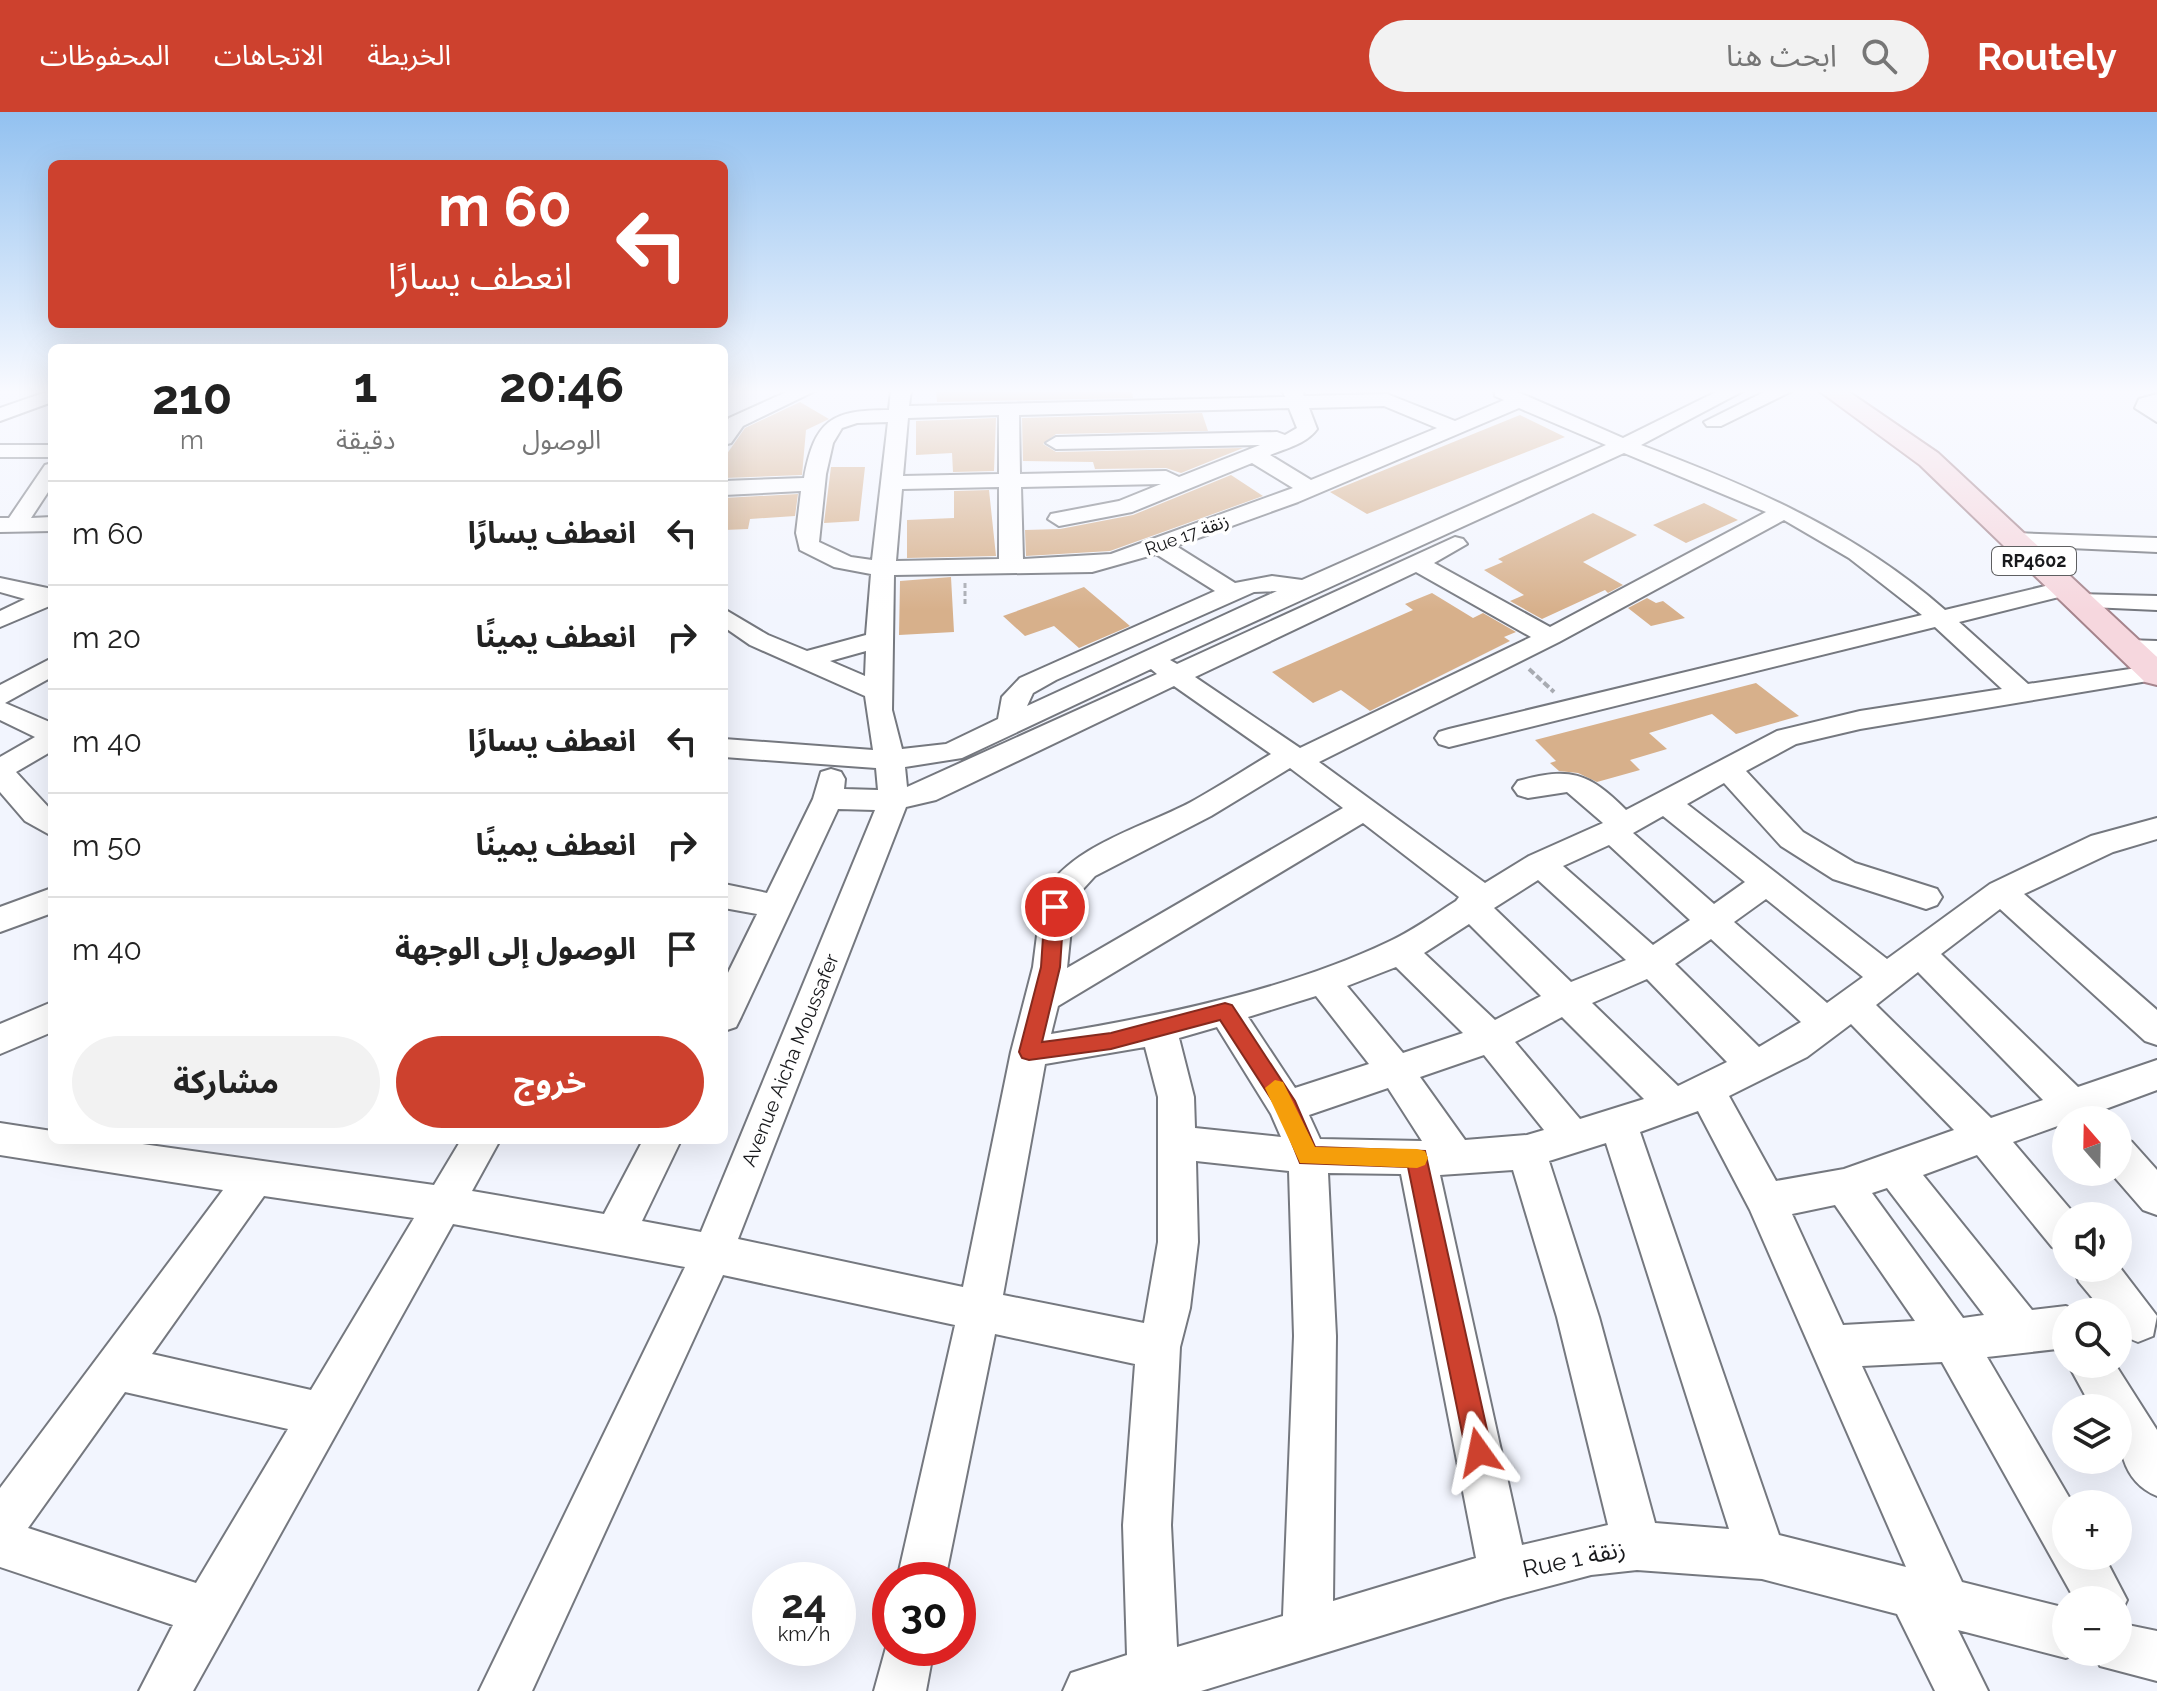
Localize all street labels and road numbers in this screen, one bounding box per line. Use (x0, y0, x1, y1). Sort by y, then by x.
street label: Rue 17 زنقة (1142, 510, 1232, 560)
road number: RP4602 (1992, 547, 2076, 575)
street label: Avenue Aicha Moussafer (736, 950, 844, 1170)
street label: Rue 1 زنقة (1520, 1533, 1628, 1584)

